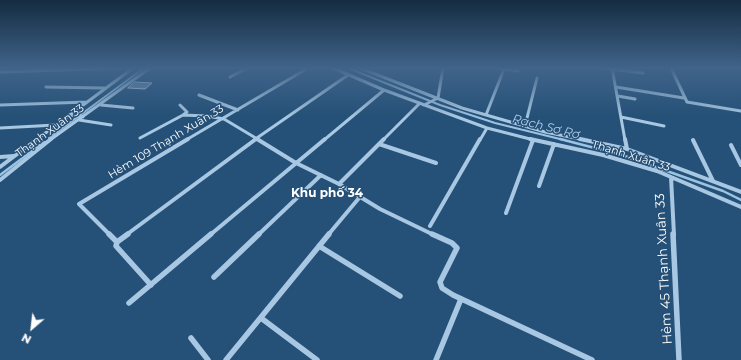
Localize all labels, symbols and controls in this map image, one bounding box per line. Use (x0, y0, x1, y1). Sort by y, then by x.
street label: Thạnh Xuân 33 (13, 102, 87, 160)
street label: Hẻm 109 Thạnh Xuân 33 (106, 102, 226, 182)
water label: Rạch Sơ Rơ (511, 112, 581, 142)
street label: Thạnh Xuân 33 (590, 138, 672, 174)
district label: Khu phố 34 (291, 186, 363, 200)
street label: Hẻm 45 Thạnh Xuân 33 (652, 193, 676, 345)
north arrow (12, 308, 52, 348)
text: N (19, 330, 34, 347)

